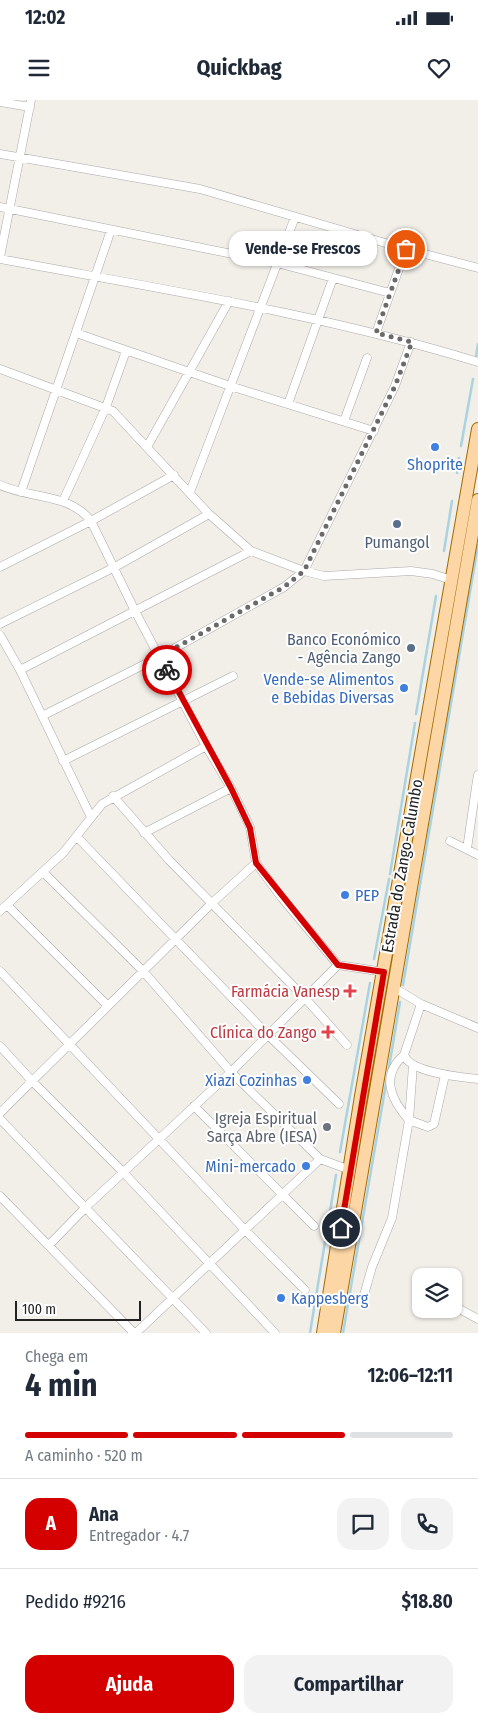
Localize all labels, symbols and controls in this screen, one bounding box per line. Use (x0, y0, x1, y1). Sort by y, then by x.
text: 12:02 (25, 6, 65, 29)
icon: menu (25, 54, 53, 82)
text: Quickbag (196, 54, 282, 81)
icon: heart (425, 54, 453, 82)
pin (385, 228, 427, 270)
callout: Vende-se Frescos (228, 232, 376, 266)
icon: bag (392, 235, 420, 263)
text: Vende-se Frescos (245, 239, 361, 258)
marker: Shoprite (429, 441, 441, 453)
place label: Shoprite (407, 455, 463, 474)
marker: Pumangol (391, 518, 403, 530)
place label: Pumangol (365, 533, 429, 552)
place label: Banco Económico - Agência Zango (287, 630, 401, 667)
marker: Banco Económico - Agência Zango (405, 642, 417, 654)
courier (142, 645, 192, 695)
icon: bike (153, 656, 181, 684)
place label: Vende-se Alimentos e Bebidas Diversas (263, 670, 394, 707)
marker: Vende-se Alimentos e Bebidas Diversas (398, 682, 410, 694)
street label: Estrada do Zango-Calumbo (377, 778, 427, 954)
place label: PEP (355, 886, 379, 905)
marker: PEP (339, 889, 351, 901)
place label: Farmácia Vanesp (231, 982, 340, 1001)
marker: Farmácia Vanesp (344, 985, 356, 997)
place label: Clínica do Zango (210, 1023, 317, 1042)
marker: Clínica do Zango (321, 1025, 335, 1039)
place label: Xiazi Cozinhas (205, 1071, 297, 1090)
marker: Xiazi Cozinhas (301, 1074, 313, 1086)
place label: Igreja Espiritual Sarça Abre (IESA) (207, 1109, 317, 1146)
marker: Igreja Espiritual Sarça Abre (IESA) (321, 1121, 333, 1133)
place label: Mini-mercado (205, 1157, 296, 1176)
marker: Mini-mercado (300, 1160, 312, 1172)
pin (320, 1207, 362, 1249)
icon: home (327, 1214, 355, 1242)
map controls (412, 1268, 462, 1318)
button: layers (412, 1268, 462, 1318)
place label: Kappesberg (291, 1289, 369, 1308)
marker: Kappesberg (275, 1292, 287, 1304)
scale bar (15, 1298, 141, 1321)
text: 100 m (22, 1301, 56, 1318)
text: Chega em (25, 1347, 88, 1366)
text: 12:06–12:11 (368, 1364, 453, 1387)
text: 4 min (25, 1366, 98, 1404)
text: A caminho · 520 m (25, 1446, 143, 1465)
button: chat (337, 1498, 389, 1550)
button: phone (401, 1498, 453, 1550)
text: Ana (89, 1503, 119, 1526)
text: A (46, 1512, 56, 1535)
text: Entregador · 4.7 (89, 1526, 189, 1545)
text: Pedido #9216 (25, 1590, 126, 1613)
text: $18.80 (401, 1590, 453, 1613)
button: Ajuda (25, 1655, 234, 1713)
button: Compartilhar (244, 1655, 453, 1713)

